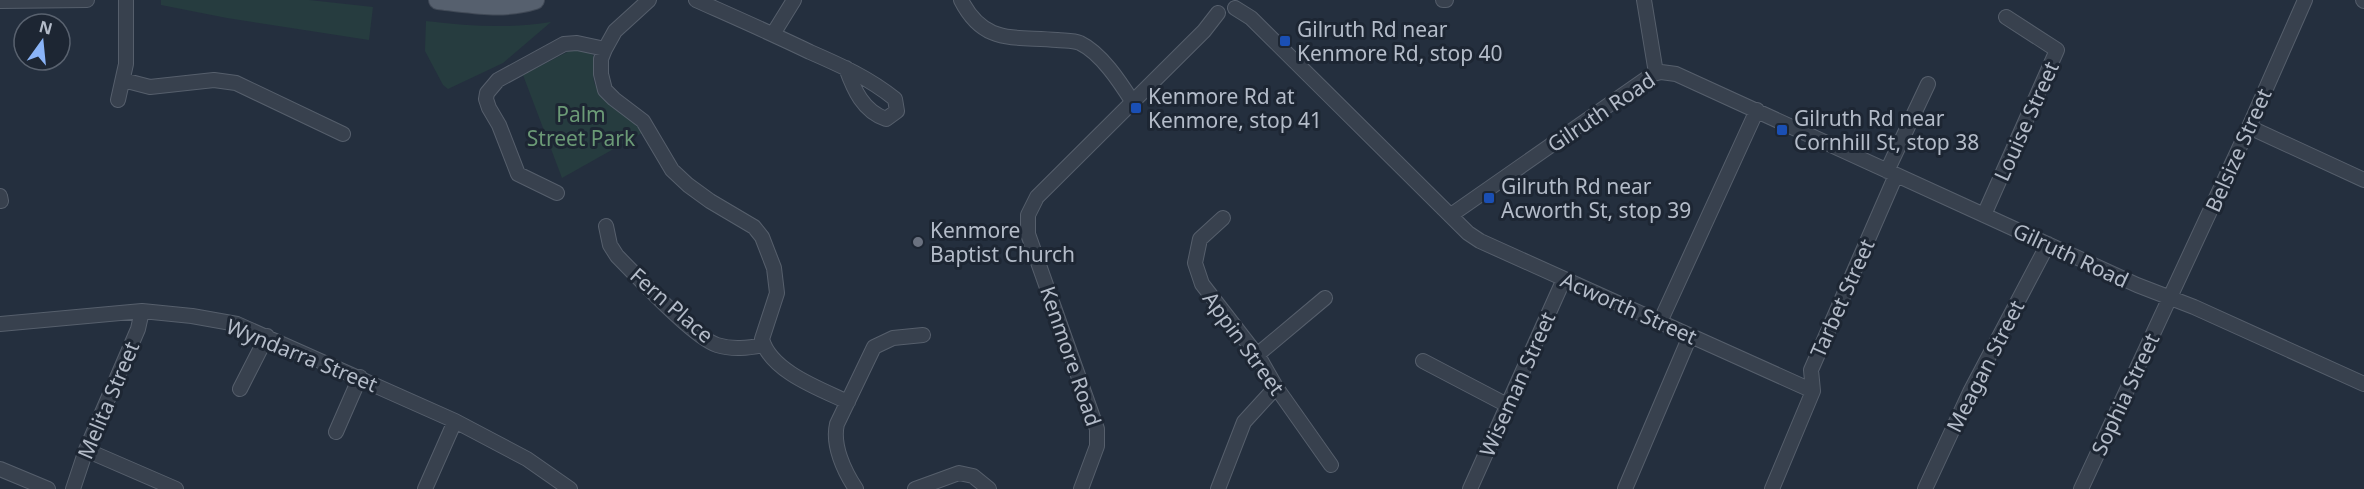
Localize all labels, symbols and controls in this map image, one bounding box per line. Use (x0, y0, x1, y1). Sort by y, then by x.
north arrow (12, 12, 72, 72)
text: N (37, 15, 55, 40)
place label: Gilruth Rd near Kenmore Rd, stop 40 (1297, 15, 1503, 67)
marker: Gilruth Rd near Kenmore Rd, stop 40 (1278, 34, 1292, 48)
street label: Louise Street (1987, 56, 2065, 185)
street label: Gilruth Road (1542, 66, 1660, 158)
place label: Kenmore Rd at Kenmore, stop 41 (1148, 82, 1322, 134)
street label: Belsize Street (2198, 84, 2278, 216)
park label: Palm Street Park (527, 100, 636, 152)
marker: Kenmore Rd at Kenmore, stop 41 (1129, 101, 1143, 115)
place label: Gilruth Rd near Cornhill St, stop 38 (1794, 104, 1979, 156)
marker: Gilruth Rd near Cornhill St, stop 38 (1775, 123, 1789, 137)
place label: Gilruth Rd near Acworth St, stop 39 (1501, 172, 1691, 224)
marker: Gilruth Rd near Acworth St, stop 39 (1482, 191, 1496, 205)
place label: Kenmore Baptist Church (930, 216, 1075, 268)
street label: Gilruth Road (2009, 216, 2133, 294)
street label: Tarbet Street (1803, 234, 1881, 362)
marker: Kenmore Baptist Church (911, 235, 925, 249)
street label: Fern Place (624, 261, 720, 349)
street label: Acworth Street (1557, 266, 1702, 351)
street label: Kenmore Road (1034, 282, 1108, 430)
street label: Appin Street (1197, 286, 1291, 401)
street label: Meagan Street (1940, 295, 2030, 437)
street label: Wiseman Street (1473, 307, 1562, 461)
street label: Wyndarra Street (222, 312, 382, 398)
street label: Sophia Street (2085, 328, 2166, 459)
street label: Melita Street (71, 337, 146, 463)

